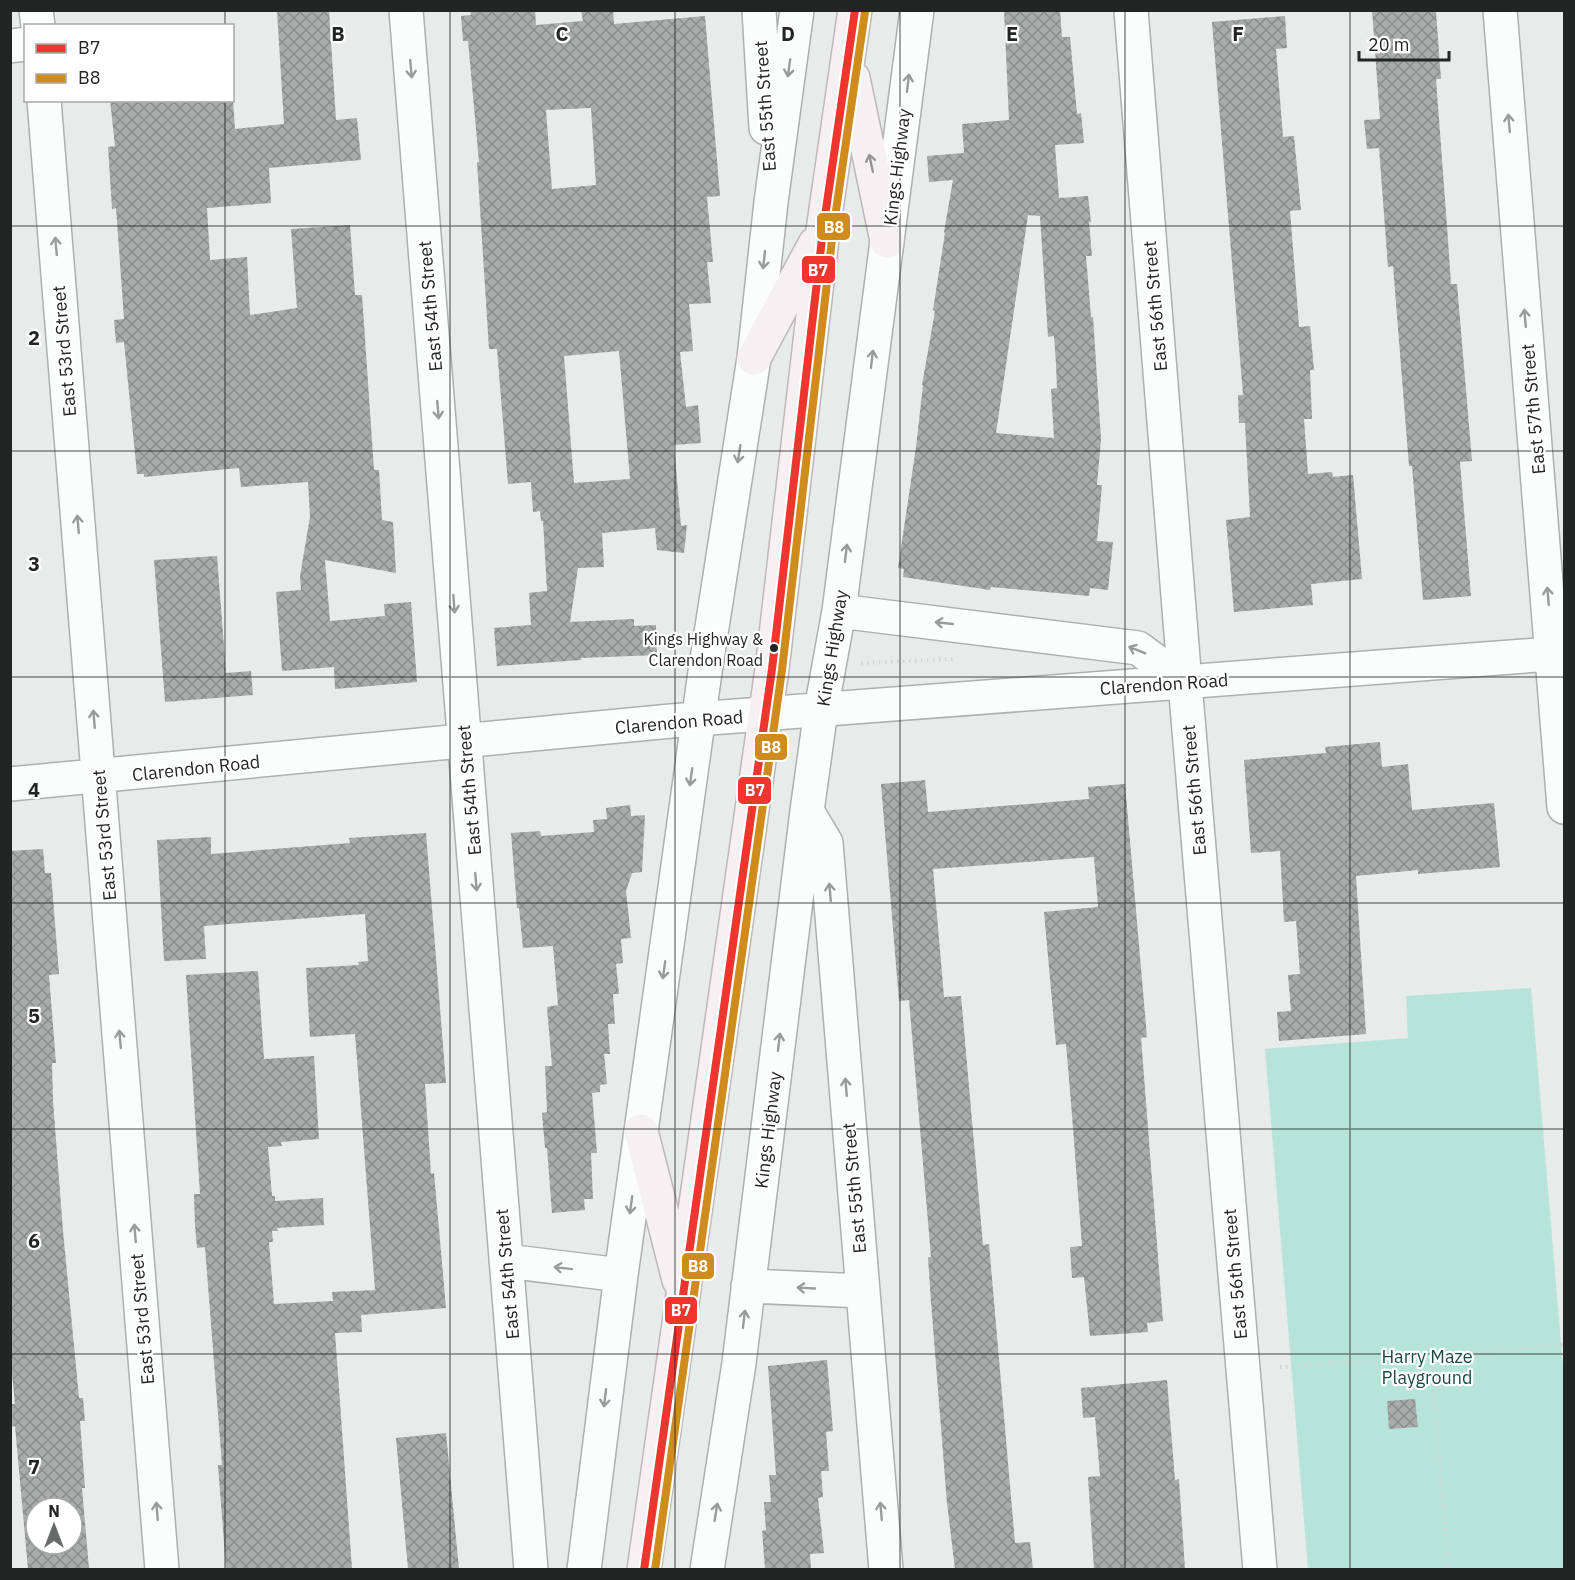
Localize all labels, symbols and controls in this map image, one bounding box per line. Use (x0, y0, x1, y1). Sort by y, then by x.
text: B (331, 20, 345, 47)
text: C (555, 20, 569, 47)
text: D (781, 20, 795, 47)
text: E (1006, 20, 1018, 47)
text: F (1232, 20, 1244, 47)
legend (24, 24, 234, 102)
scale bar (1359, 24, 1449, 62)
text: 20 m (1368, 33, 1410, 56)
text: B7 (78, 36, 101, 59)
street label: East 55th Street (749, 40, 781, 172)
one-way arrow (405, 58, 416, 78)
one-way arrow (784, 58, 795, 78)
text: B8 (78, 66, 101, 89)
one-way arrow (903, 73, 914, 93)
street label: Kings Highway (878, 107, 916, 227)
one-way arrow (1504, 114, 1515, 134)
one-way arrow (865, 154, 876, 173)
line badge: B8 (816, 212, 851, 241)
text: B8 (824, 217, 844, 237)
one-way arrow (50, 237, 61, 257)
street label: East 54th Street (413, 240, 447, 372)
street label: East 56th Street (1138, 240, 1172, 372)
one-way arrow (758, 250, 769, 270)
line badge: B7 (801, 255, 836, 284)
text: B7 (808, 260, 828, 280)
street label: East 53rd Street (47, 285, 81, 417)
one-way arrow (1520, 308, 1531, 328)
text: 2 (28, 324, 40, 351)
street label: East 57th Street (1516, 343, 1550, 475)
one-way arrow (866, 350, 877, 370)
one-way arrow (433, 399, 444, 419)
one-way arrow (733, 443, 744, 463)
one-way arrow (73, 515, 84, 535)
one-way arrow (841, 543, 852, 563)
text: 3 (28, 550, 40, 577)
one-way arrow (1542, 586, 1553, 606)
street label: Kings Highway (811, 588, 853, 708)
one-way arrow (448, 594, 459, 614)
one-way arrow (935, 617, 955, 628)
place label: Kings Highway & Clarendon Road (644, 629, 763, 670)
marker: Kings Highway & Clarendon Road (768, 642, 780, 654)
one-way arrow (1128, 644, 1146, 655)
street label: Clarendon Road (1099, 668, 1229, 700)
street label: Clarendon Road (614, 705, 744, 739)
one-way arrow (88, 709, 99, 729)
street label: East 54th Street (452, 724, 486, 856)
street label: East 56th Street (1177, 724, 1211, 856)
line badge: B8 (754, 733, 788, 761)
text: B8 (761, 737, 781, 757)
street label: Clarendon Road (131, 750, 261, 786)
one-way arrow (686, 767, 697, 787)
street label: East 53rd Street (87, 769, 121, 901)
text: 4 (28, 776, 40, 803)
line badge: B7 (737, 776, 772, 805)
text: B7 (745, 780, 765, 800)
one-way arrow (471, 872, 482, 892)
one-way arrow (824, 883, 835, 903)
one-way arrow (658, 960, 669, 980)
text: 5 (28, 1002, 40, 1029)
one-way arrow (114, 1029, 125, 1049)
one-way arrow (773, 1033, 784, 1052)
street label: Kings Highway (749, 1070, 787, 1190)
one-way arrow (840, 1077, 851, 1097)
street label: East 55th Street (837, 1122, 871, 1254)
one-way arrow (625, 1195, 636, 1214)
street label: East 54th Street (490, 1208, 524, 1340)
street label: East 56th Street (1218, 1208, 1252, 1340)
one-way arrow (130, 1224, 141, 1244)
text: 6 (28, 1227, 40, 1254)
line badge: B8 (681, 1252, 715, 1280)
street label: East 53rd Street (125, 1253, 159, 1385)
text: B8 (688, 1256, 708, 1276)
one-way arrow (554, 1262, 574, 1273)
one-way arrow (796, 1283, 816, 1294)
line badge: B7 (664, 1296, 698, 1325)
text: B7 (671, 1300, 691, 1320)
one-way arrow (739, 1309, 750, 1329)
park label: Harry Maze Playground (1381, 1345, 1473, 1389)
one-way arrow (600, 1388, 611, 1408)
text: 7 (28, 1453, 40, 1480)
north arrow (24, 1496, 84, 1556)
text: N (48, 1501, 60, 1521)
one-way arrow (152, 1502, 163, 1522)
one-way arrow (710, 1502, 721, 1522)
one-way arrow (875, 1502, 886, 1522)

